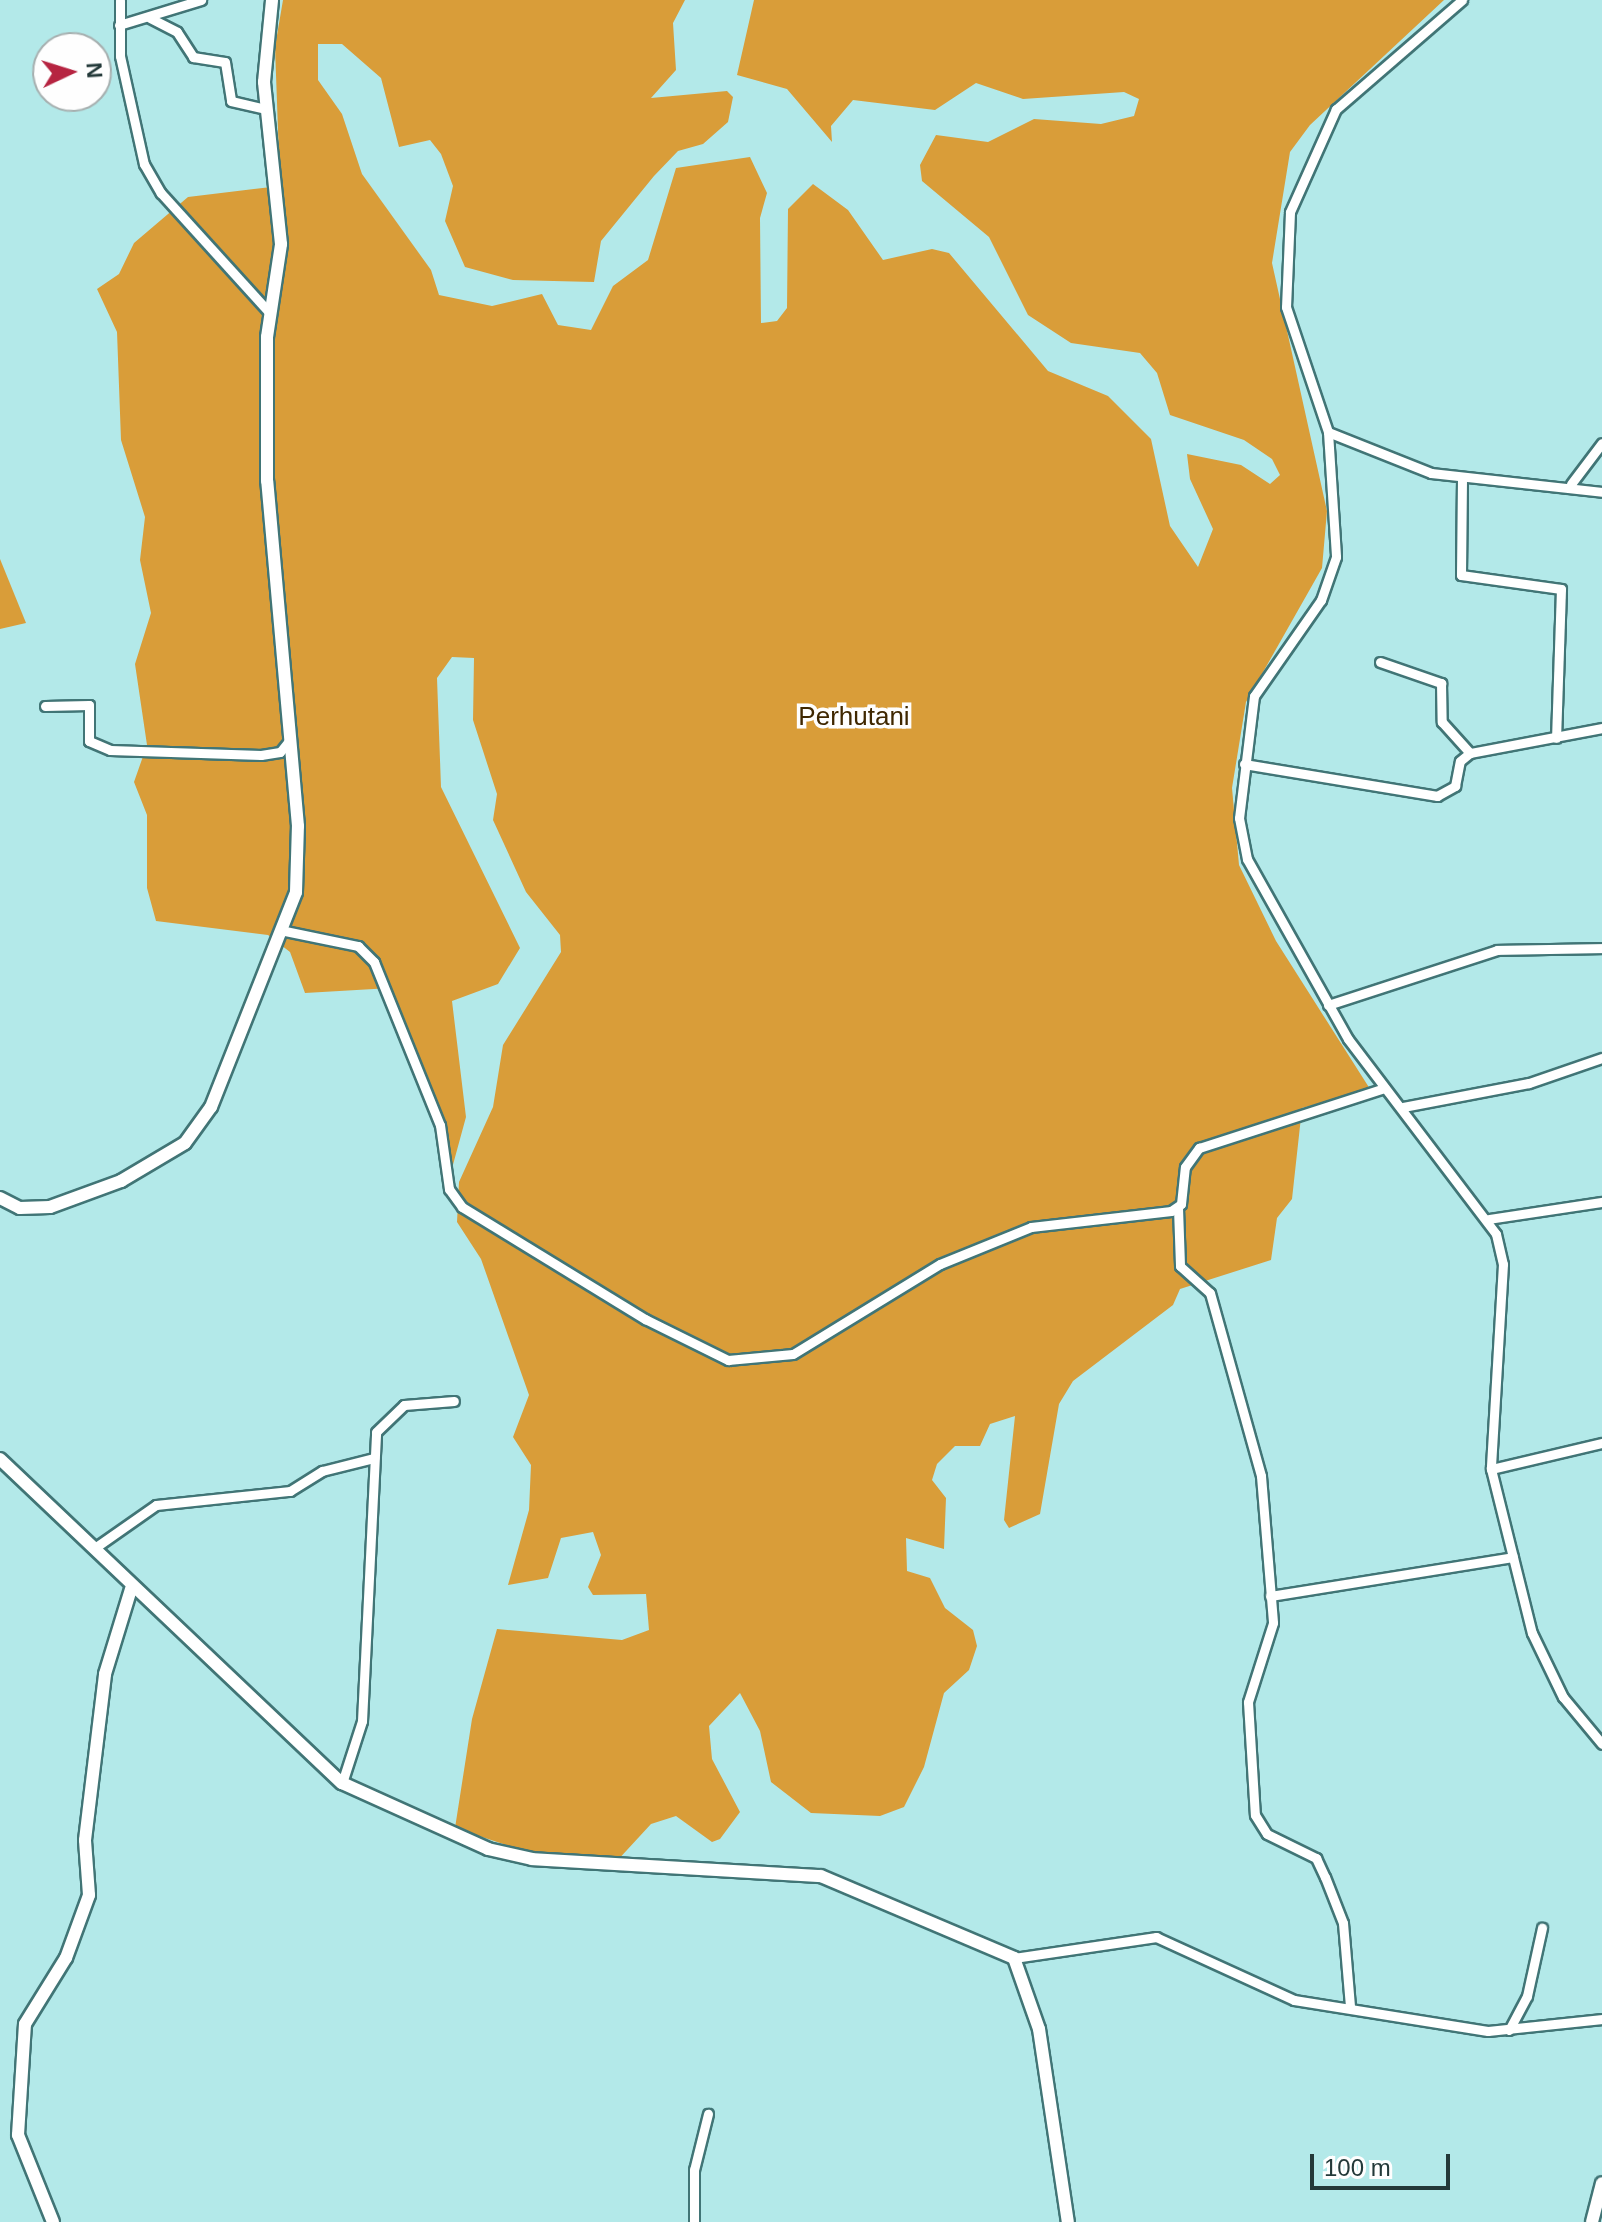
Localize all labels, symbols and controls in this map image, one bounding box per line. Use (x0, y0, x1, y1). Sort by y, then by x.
north arrow (32, 32, 112, 112)
text: N (81, 62, 107, 79)
park label: Perhutani (798, 701, 910, 733)
scale bar (1314, 2138, 1454, 2188)
text: 100 m (1324, 2154, 1391, 2181)

